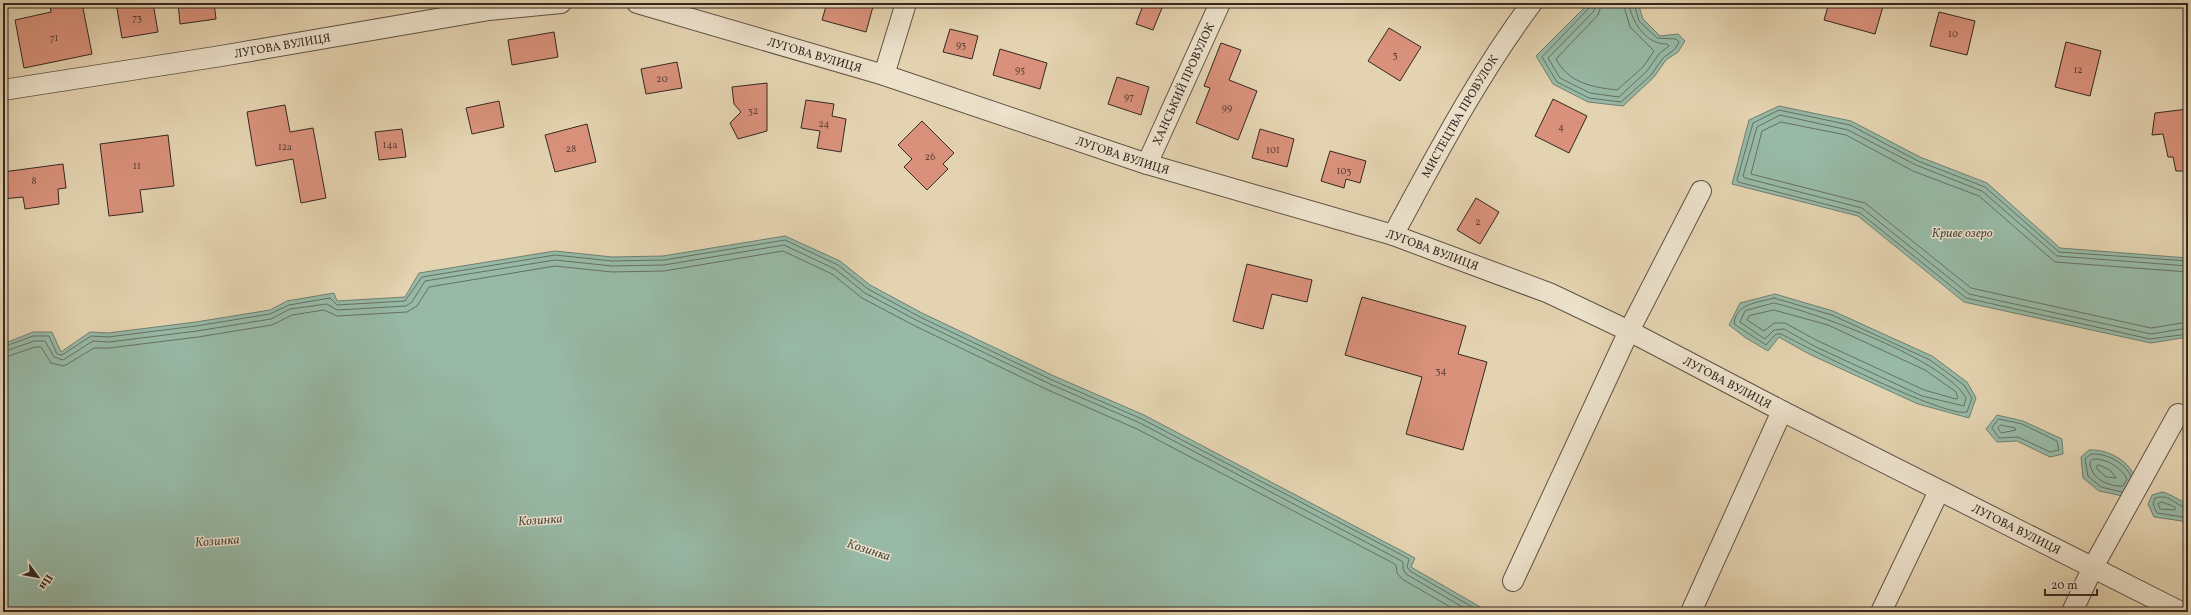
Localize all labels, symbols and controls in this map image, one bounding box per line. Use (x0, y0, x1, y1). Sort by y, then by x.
house number: 73 (132, 11, 142, 25)
street label: ХАНСЬКИЙ ПРОВУЛОК (1150, 20, 1219, 148)
house number: 10 (1948, 27, 1958, 41)
street label: ЛУГОВА ВУЛИЦЯ (233, 30, 332, 63)
house number: 71 (50, 31, 58, 45)
street label: ЛУГОВА ВУЛИЦЯ (765, 34, 864, 77)
house number: 93 (956, 38, 966, 52)
house number: 3 (1392, 48, 1398, 62)
street label: МИСТЕЦТВА ПРОВУЛОК (1418, 53, 1503, 181)
house number: 95 (1015, 63, 1025, 77)
house number: 12 (2073, 63, 2083, 77)
house number: 20 (656, 72, 668, 86)
house number: 97 (1124, 90, 1134, 104)
house number: 99 (1222, 101, 1232, 115)
house number: 32 (748, 104, 758, 118)
house number: 24 (818, 117, 830, 131)
house number: 4 (1558, 120, 1564, 134)
street label: ЛУГОВА ВУЛИЦЯ (1073, 133, 1171, 179)
house number: 14а (383, 138, 397, 152)
house number: 12а (278, 140, 292, 154)
house number: 28 (566, 142, 576, 156)
house number: 101 (1266, 143, 1280, 157)
house number: 26 (925, 150, 935, 164)
house number: 11 (133, 159, 141, 173)
house number: 103 (1337, 164, 1351, 178)
house number: 8 (31, 174, 37, 188)
house number: 2 (1475, 215, 1481, 229)
water label: Криве озеро (1931, 225, 1993, 243)
street label: ЛУГОВА ВУЛИЦЯ (1384, 226, 1481, 275)
street label: ЛУГОВА ВУЛИЦЯ (1680, 354, 1774, 413)
house number: 34 (1435, 364, 1447, 378)
street label: ЛУГОВА ВУЛИЦЯ (1969, 501, 2063, 559)
water label: Козинка (517, 510, 563, 532)
water label: Козинка (194, 531, 240, 553)
water label: Козинка (844, 535, 893, 566)
north arrow (18, 557, 58, 597)
text: Пн (35, 571, 56, 592)
scale bar (2045, 571, 2097, 597)
text: 20 m (2051, 578, 2078, 594)

